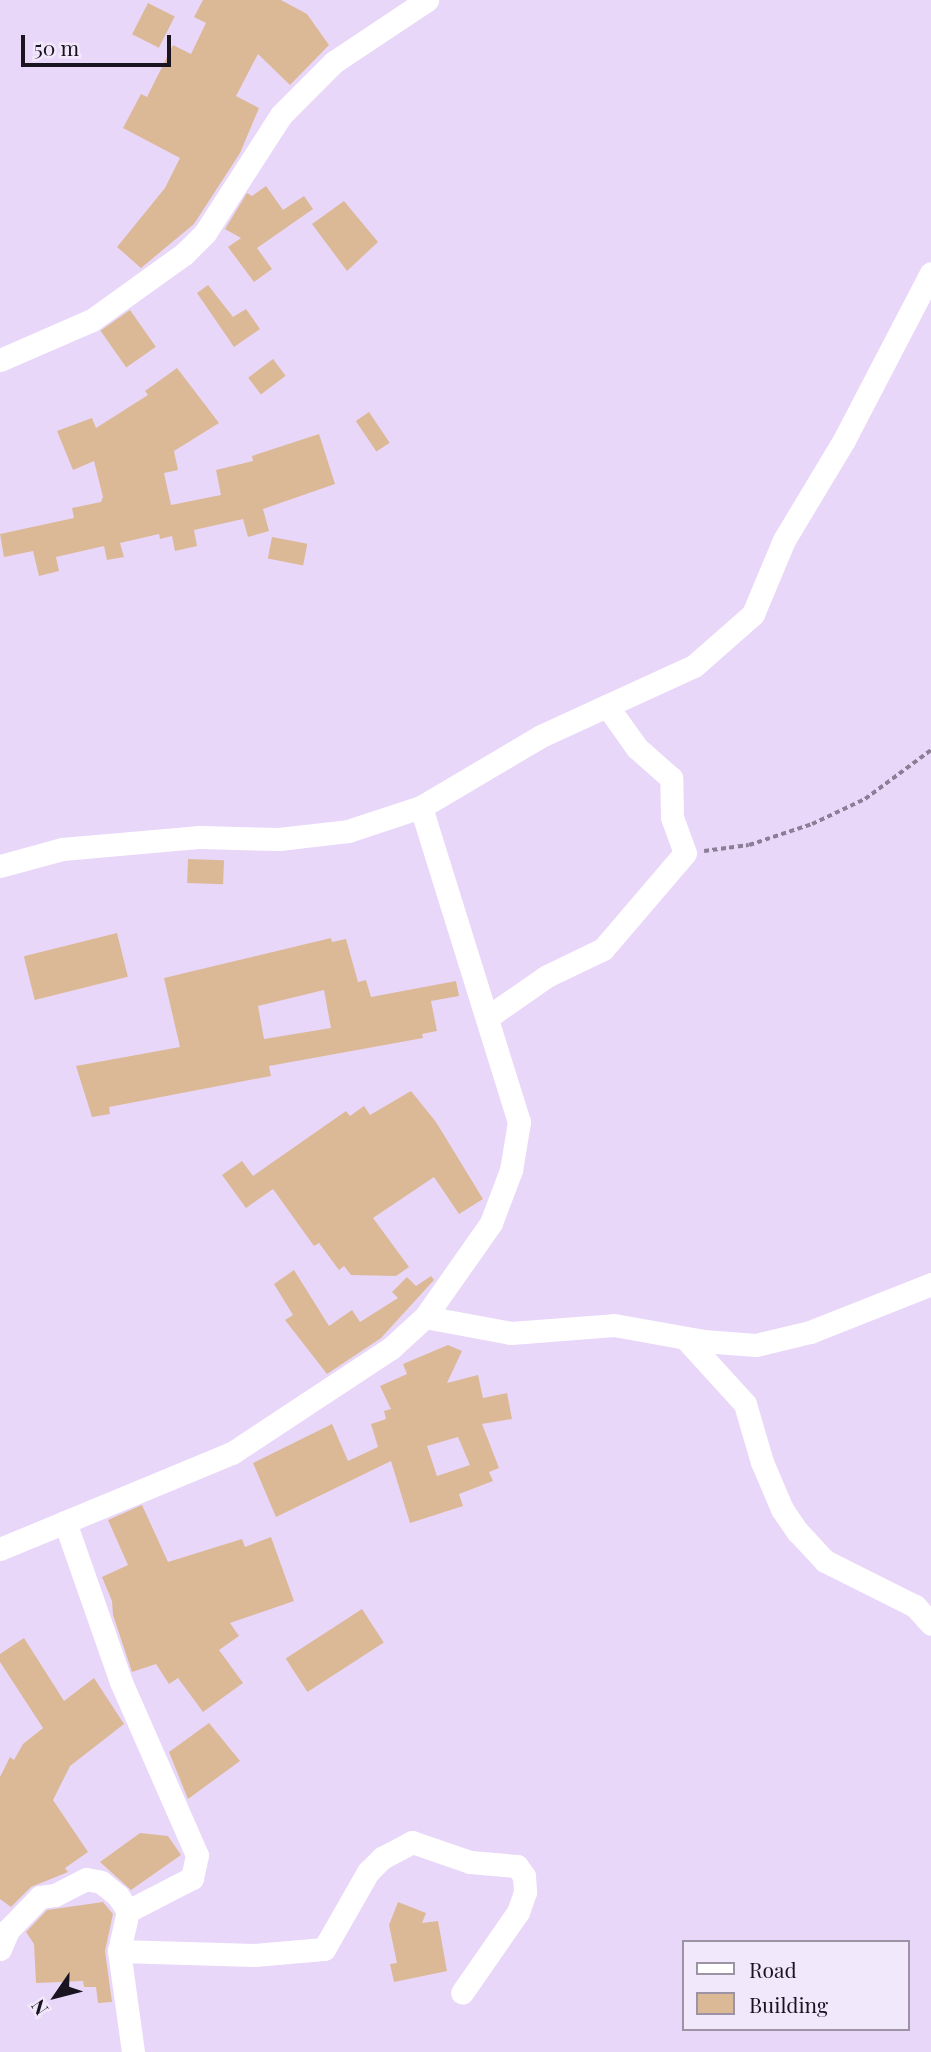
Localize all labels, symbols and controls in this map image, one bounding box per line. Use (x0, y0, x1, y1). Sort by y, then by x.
scale bar (24, 21, 175, 65)
text: 50 m (34, 33, 79, 61)
legend (682, 1940, 910, 2031)
text: Road (749, 1955, 797, 1983)
north arrow (21, 1961, 91, 2031)
text: Building (749, 1990, 828, 2018)
text: N (24, 1995, 53, 2021)

